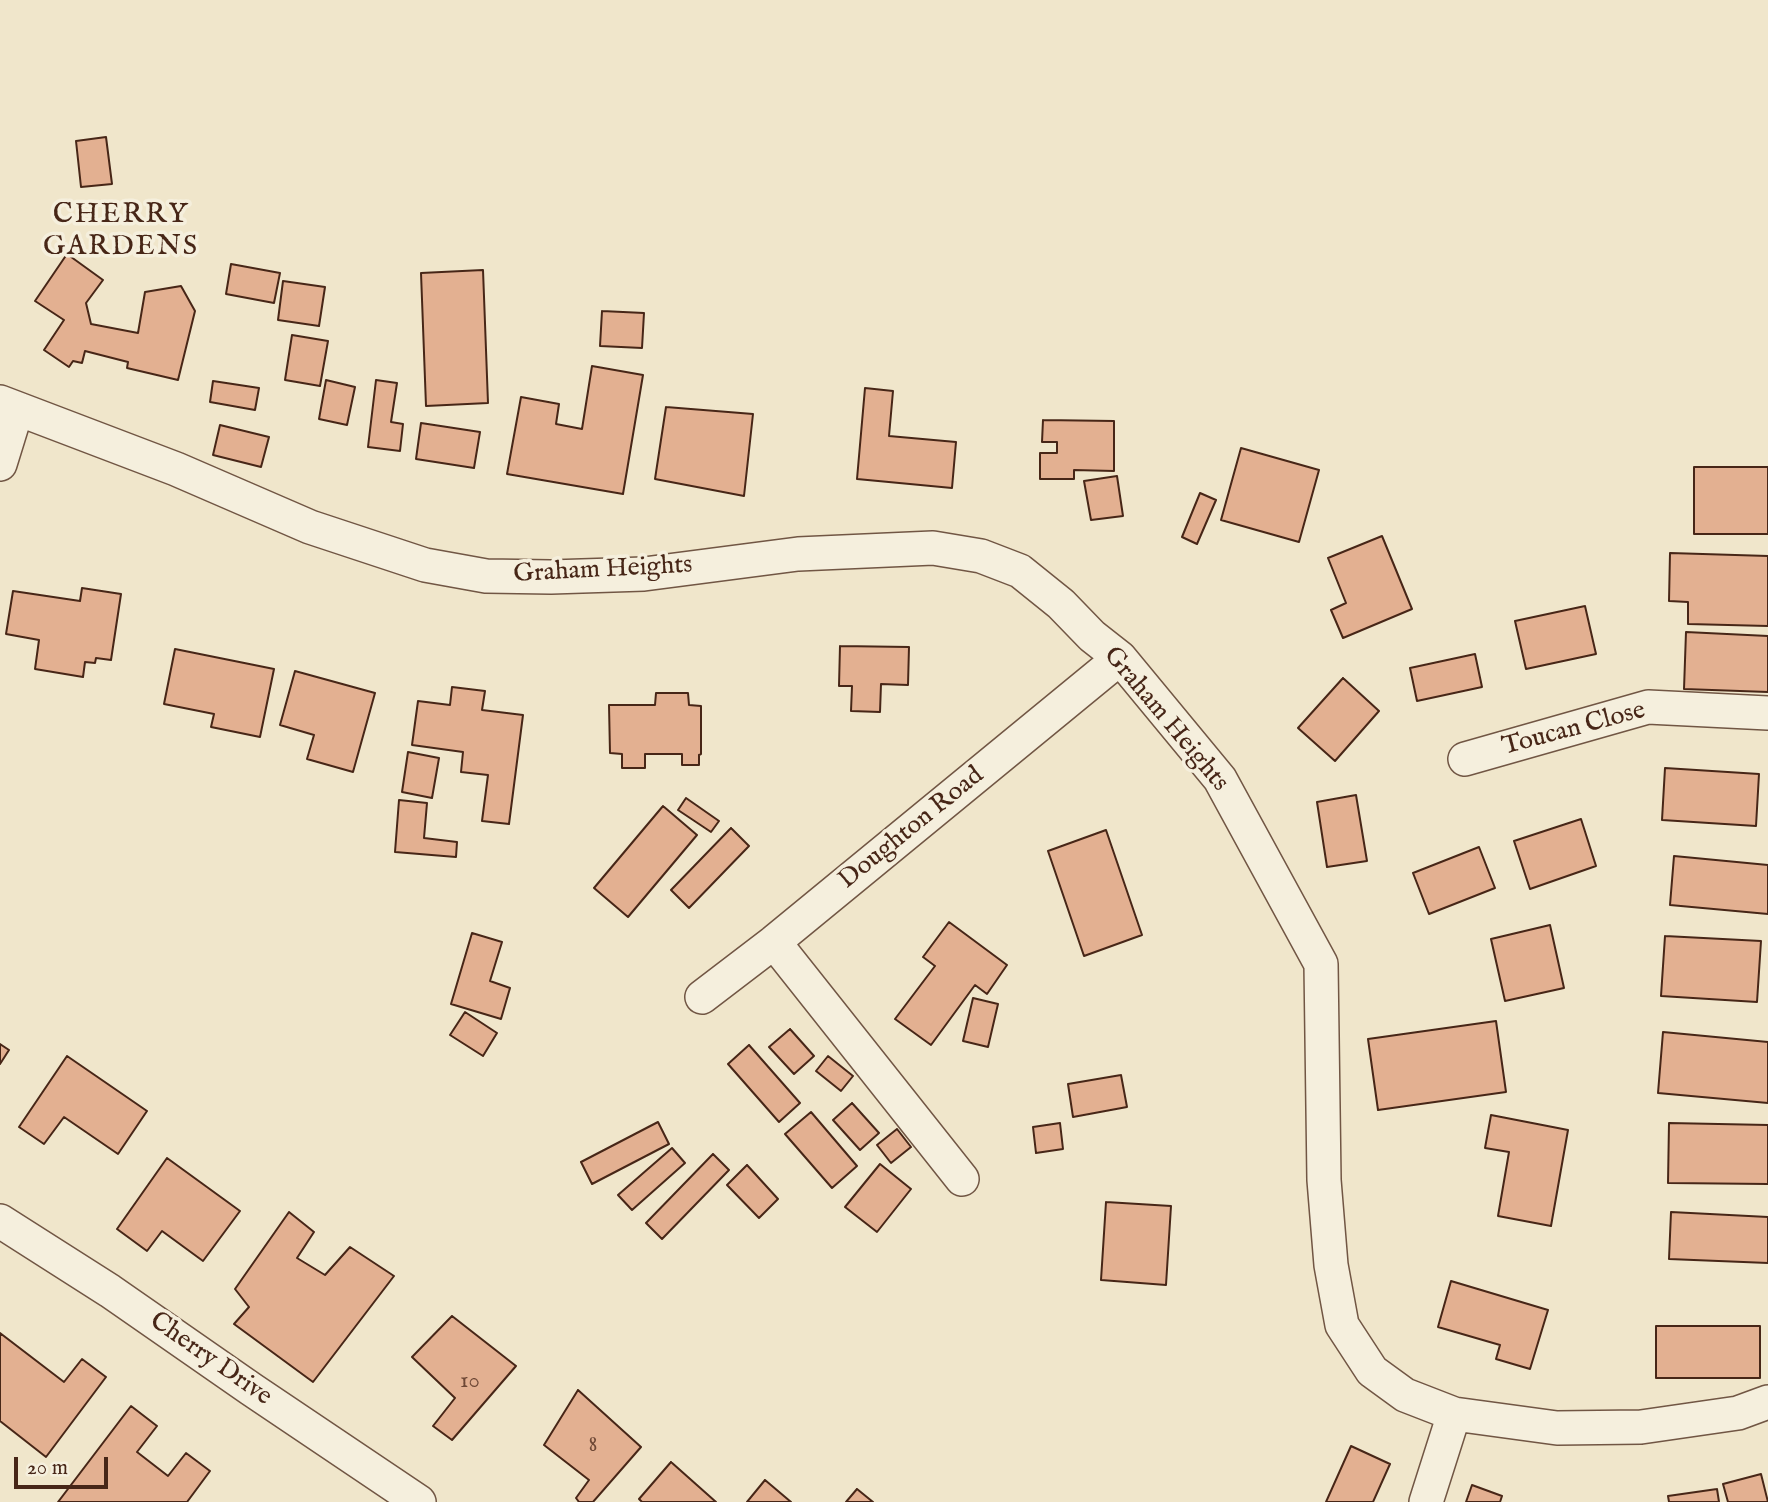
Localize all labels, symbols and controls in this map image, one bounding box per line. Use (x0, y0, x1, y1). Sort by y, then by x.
district label: CHERRY GARDENS (44, 199, 198, 265)
street label: Graham Heights (513, 551, 693, 591)
street label: Graham Heights (1095, 641, 1235, 799)
street label: Toucan Close (1499, 696, 1649, 764)
street label: Doughton Road (833, 761, 991, 897)
street label: Cherry Drive (143, 1306, 277, 1414)
house number: 10 (460, 1368, 480, 1396)
house number: 8 (588, 1432, 598, 1460)
scale bar (18, 1442, 112, 1486)
text: 20 m (27, 1455, 68, 1482)

